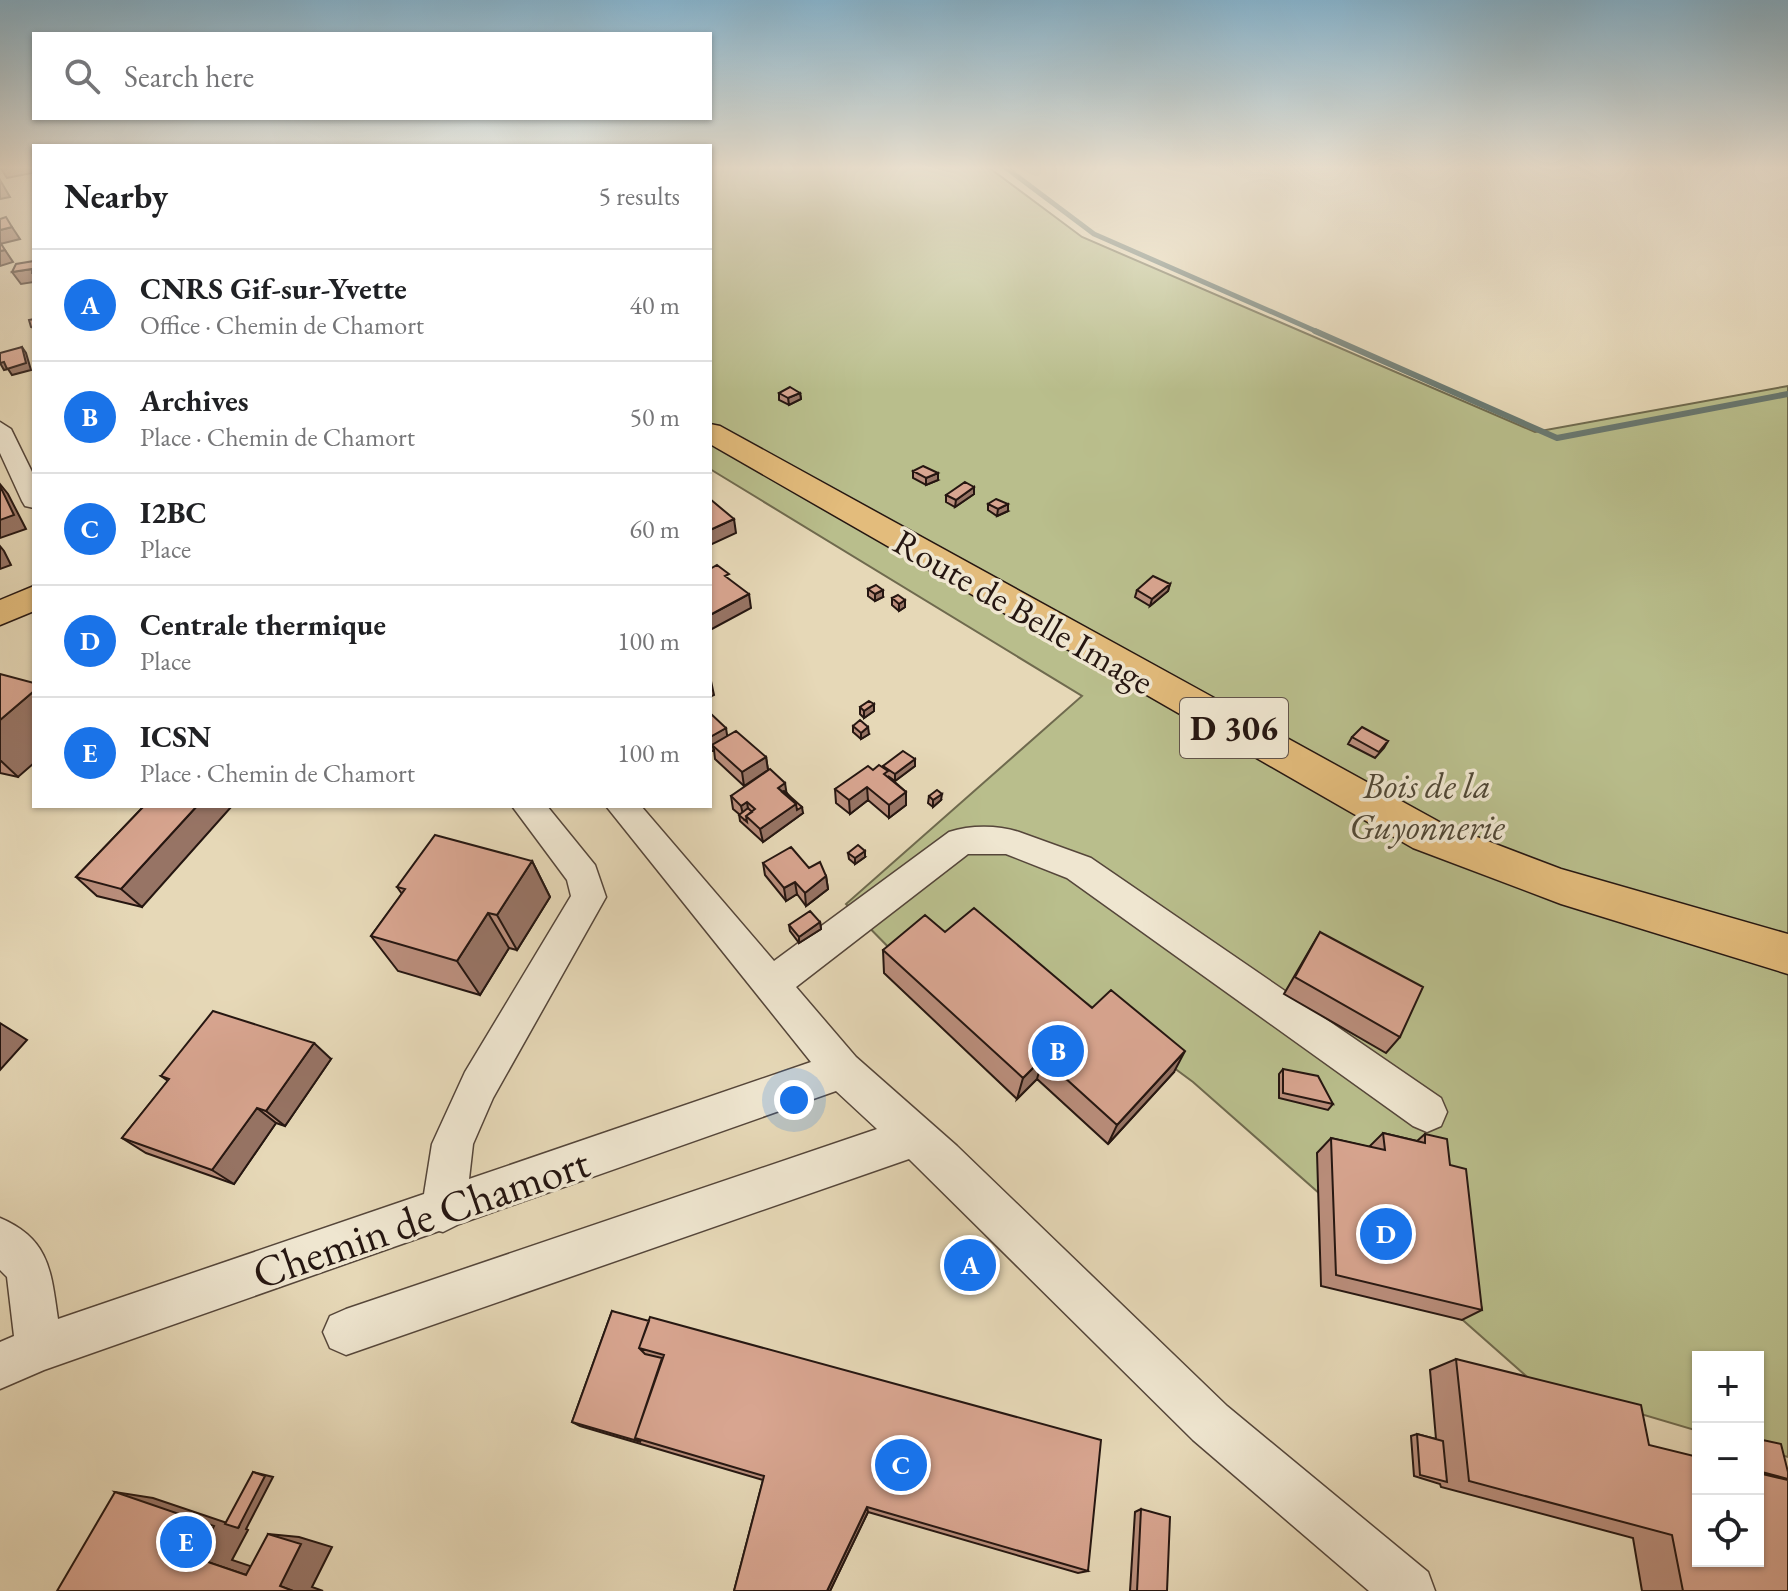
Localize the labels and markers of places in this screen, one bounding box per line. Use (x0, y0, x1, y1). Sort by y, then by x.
pin: B (1032, 1021, 1084, 1081)
pin: D (1360, 1204, 1412, 1264)
pin: A (944, 1235, 996, 1295)
pin: C (875, 1435, 927, 1495)
pin: E (160, 1512, 212, 1572)

